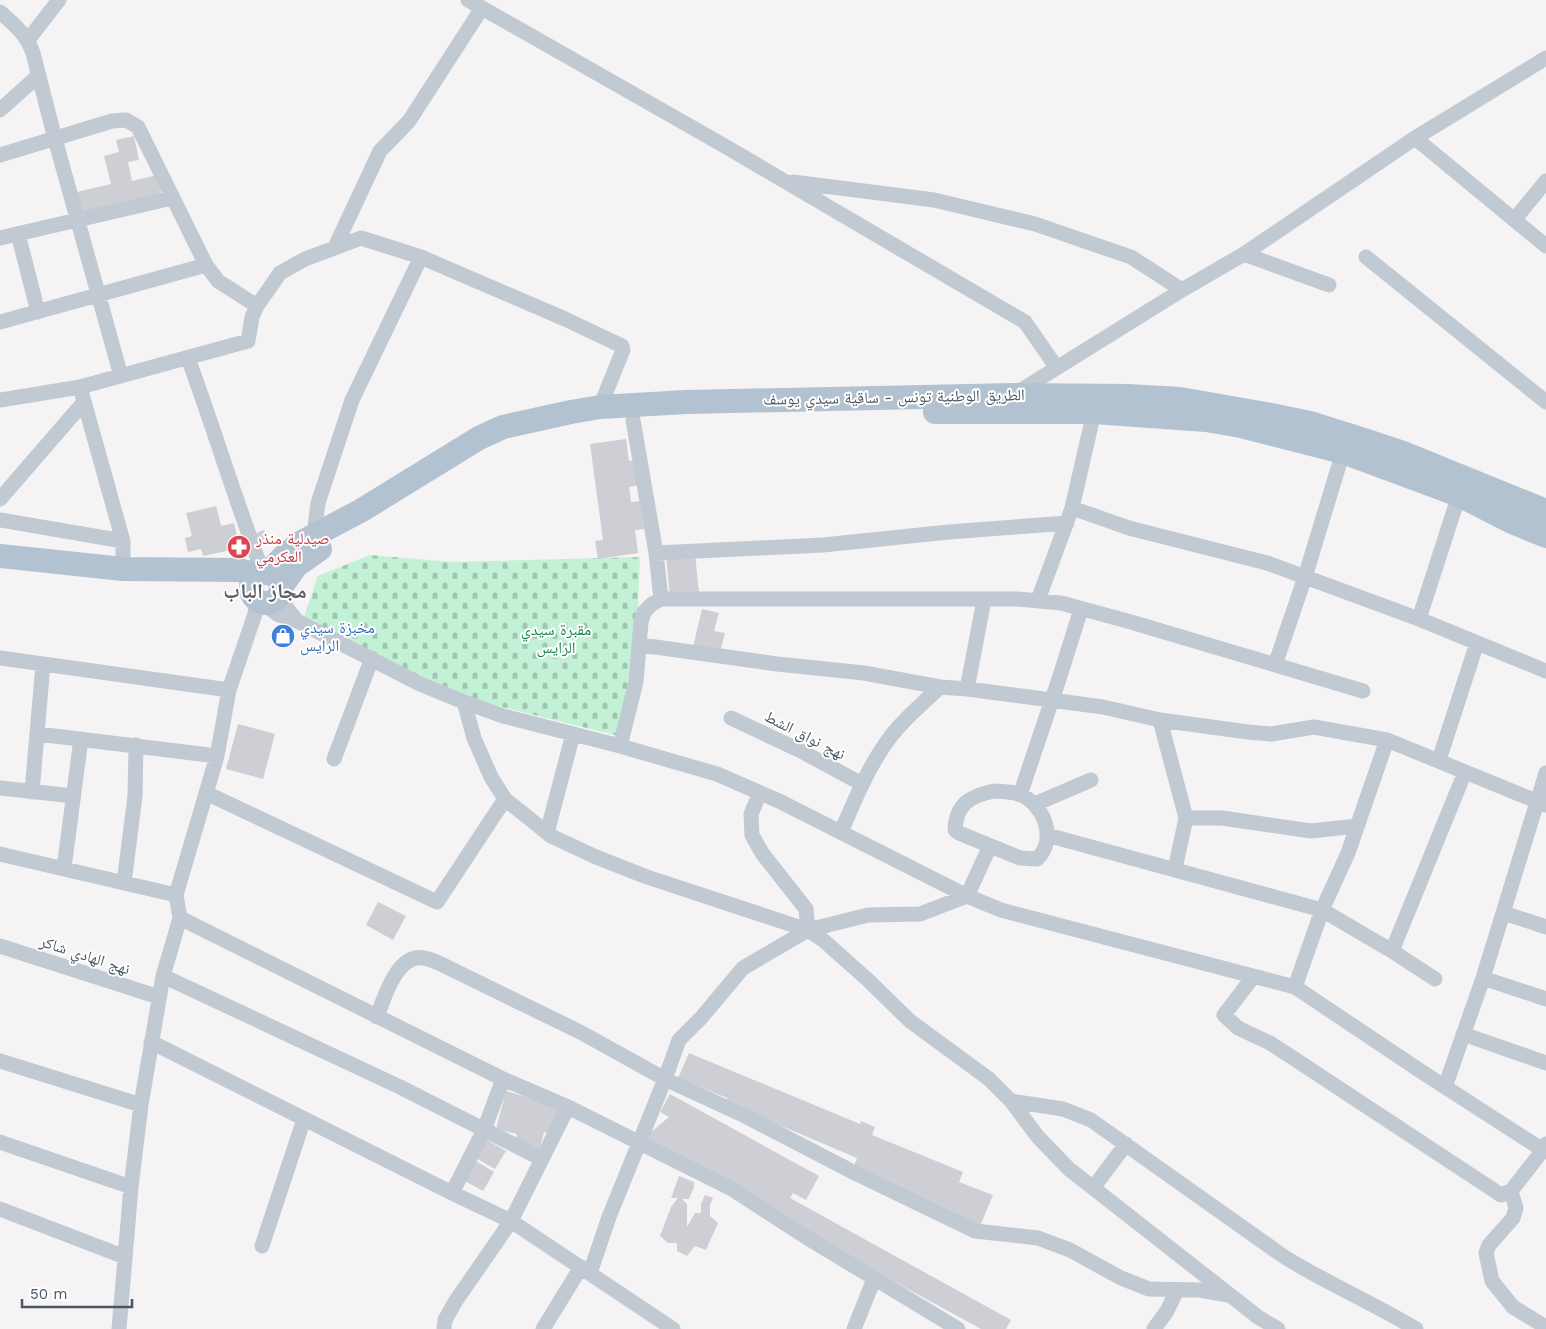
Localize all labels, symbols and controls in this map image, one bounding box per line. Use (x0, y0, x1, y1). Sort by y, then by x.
street label: الطريق الوطنية تونس - ساقية سيدي يوسف (763, 385, 1025, 412)
place label: صيدلية منذر العكرمي (255, 529, 330, 569)
pharmacy icon: صيدلية منذر العكرمي (226, 534, 252, 560)
district label: مجاز الباب (223, 578, 307, 603)
place label: مخبزة سيدي الرايس (300, 618, 375, 656)
park label: مقبرة سيدي الرايس (521, 620, 591, 658)
shop icon: مخبزة سيدي الرايس (270, 623, 296, 649)
street label: نهج نواق الشط (761, 706, 849, 764)
street label: نهج الهادي شاكر (36, 931, 132, 981)
scale bar (22, 1276, 132, 1308)
text: 50 m (30, 1285, 67, 1303)

